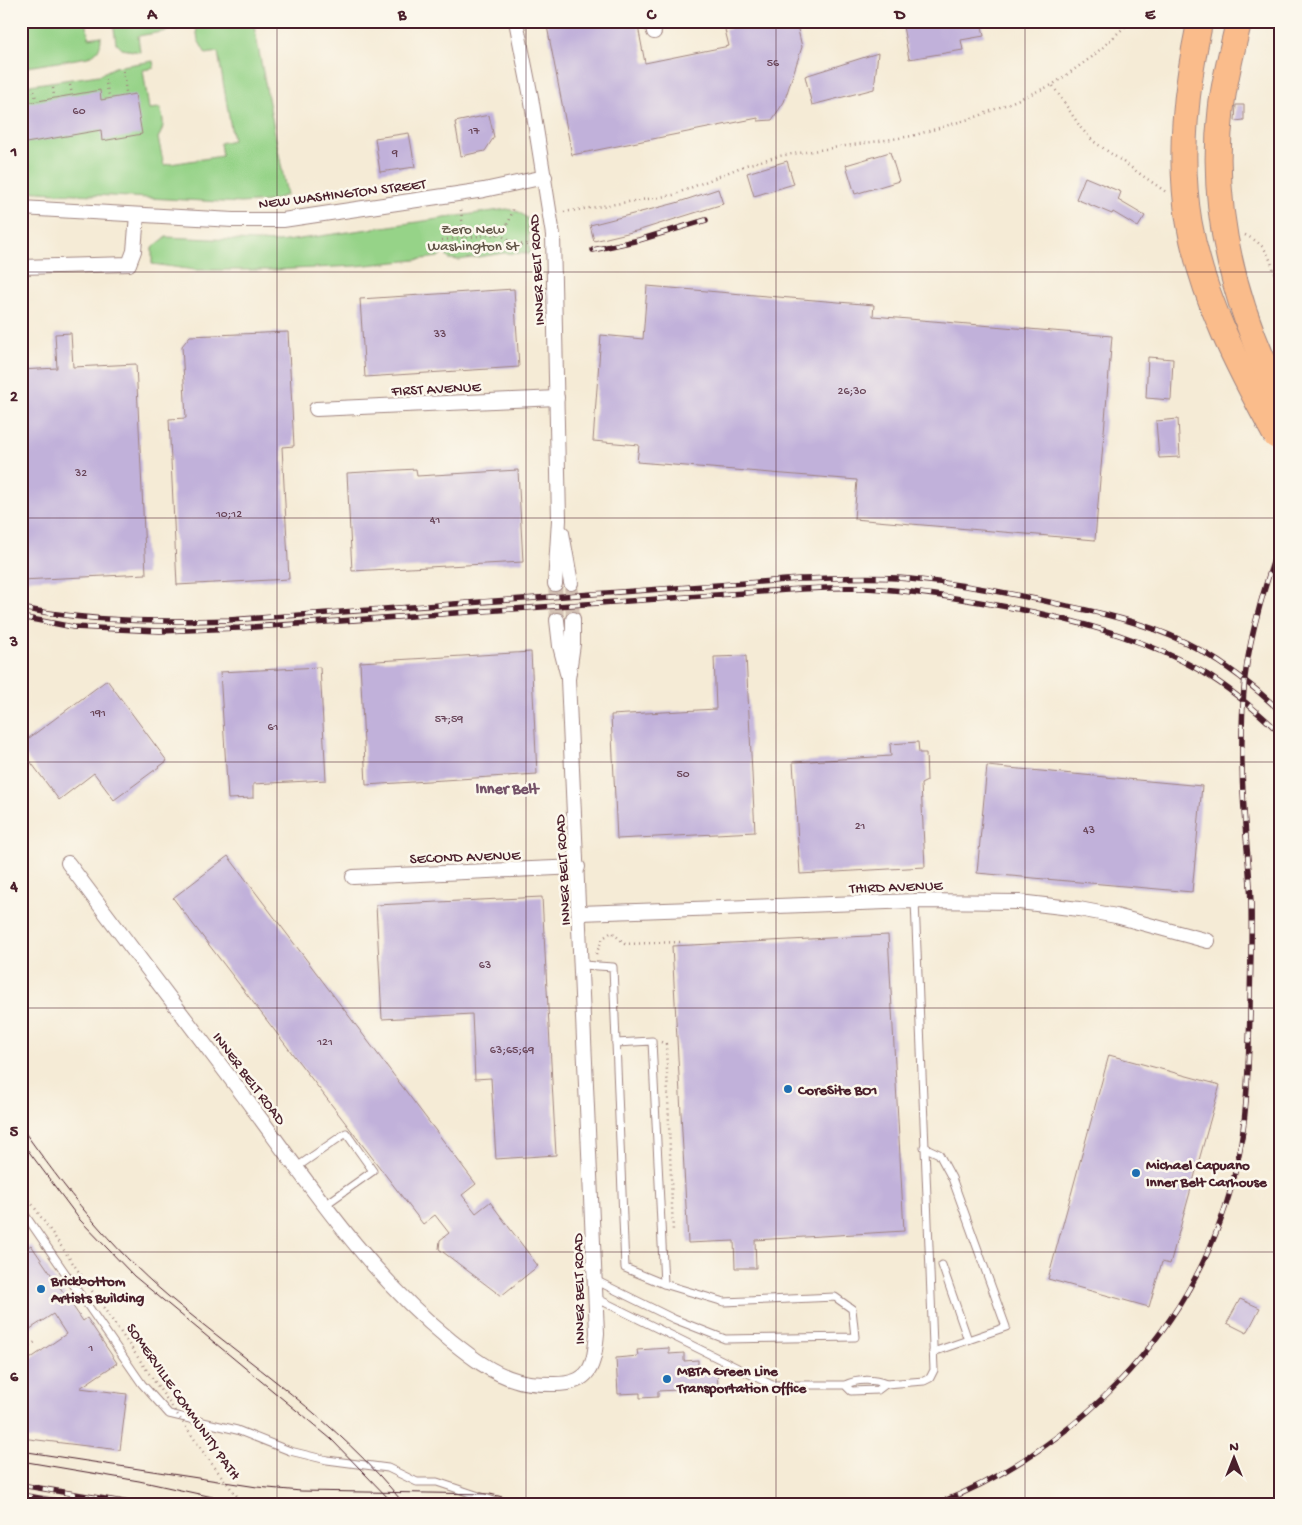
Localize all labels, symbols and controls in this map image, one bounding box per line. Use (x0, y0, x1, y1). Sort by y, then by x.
text: A (146, 7, 158, 26)
text: B (397, 7, 407, 26)
text: C (646, 7, 657, 26)
text: D (893, 7, 906, 26)
text: E (1145, 7, 1156, 26)
house number: 56 (767, 57, 780, 71)
house number: 60 (73, 105, 86, 119)
house number: 17 (467, 125, 480, 139)
text: 1 (10, 144, 17, 163)
house number: 9 (391, 147, 398, 161)
street label: NEW WASHINGTON STREET (257, 176, 428, 214)
street label: INNER BELT ROAD (526, 214, 550, 326)
park label: Zero New Washington St (427, 221, 520, 256)
house number: 33 (433, 328, 446, 342)
street label: FIRST AVENUE (390, 379, 482, 401)
house number: 26;30 (838, 385, 867, 399)
text: 2 (10, 389, 18, 408)
house number: 32 (74, 467, 87, 481)
house number: 10;12 (215, 508, 242, 522)
house number: 41 (430, 514, 440, 528)
text: 3 (9, 634, 18, 653)
house number: 191 (89, 707, 106, 721)
house number: 57;59 (435, 713, 463, 727)
house number: 61 (268, 721, 279, 735)
house number: 50 (676, 768, 690, 782)
district label: Inner Belt (475, 781, 540, 800)
street label: INNER BELT ROAD (552, 814, 576, 926)
house number: 21 (855, 820, 866, 834)
house number: 43 (1083, 824, 1095, 838)
street label: SECOND AVENUE (409, 847, 521, 869)
street label: THIRD AVENUE (848, 877, 944, 899)
text: 4 (9, 879, 18, 898)
house number: 63 (479, 959, 491, 973)
street label: INNER BELT ROAD (208, 1029, 289, 1129)
house number: 121 (316, 1036, 333, 1050)
house number: 63;65;69 (490, 1044, 534, 1058)
place label: CoreSite BO1 (797, 1082, 877, 1100)
marker: CoreSite BO1 (782, 1083, 794, 1095)
text: 5 (10, 1124, 19, 1143)
place label: Michael Capuano Inner Belt Carhouse (1146, 1157, 1268, 1192)
marker: Michael Capuano Inner Belt Carhouse (1130, 1167, 1142, 1179)
street label: INNER BELT ROAD (570, 1233, 590, 1345)
place label: Brickbottom Artists Building (50, 1273, 145, 1308)
marker: Brickbottom Artists Building (35, 1283, 47, 1295)
street label: SOMERVILLE COMMUNITY PATH (121, 1320, 244, 1484)
house number: 1 (88, 1342, 94, 1356)
place label: MBTA Green Line Transportation Office (676, 1363, 807, 1398)
text: 6 (10, 1369, 19, 1388)
marker: MBTA Green Line Transportation Office (661, 1373, 673, 1385)
north arrow (1210, 1432, 1260, 1482)
text: N (1229, 1439, 1239, 1456)

